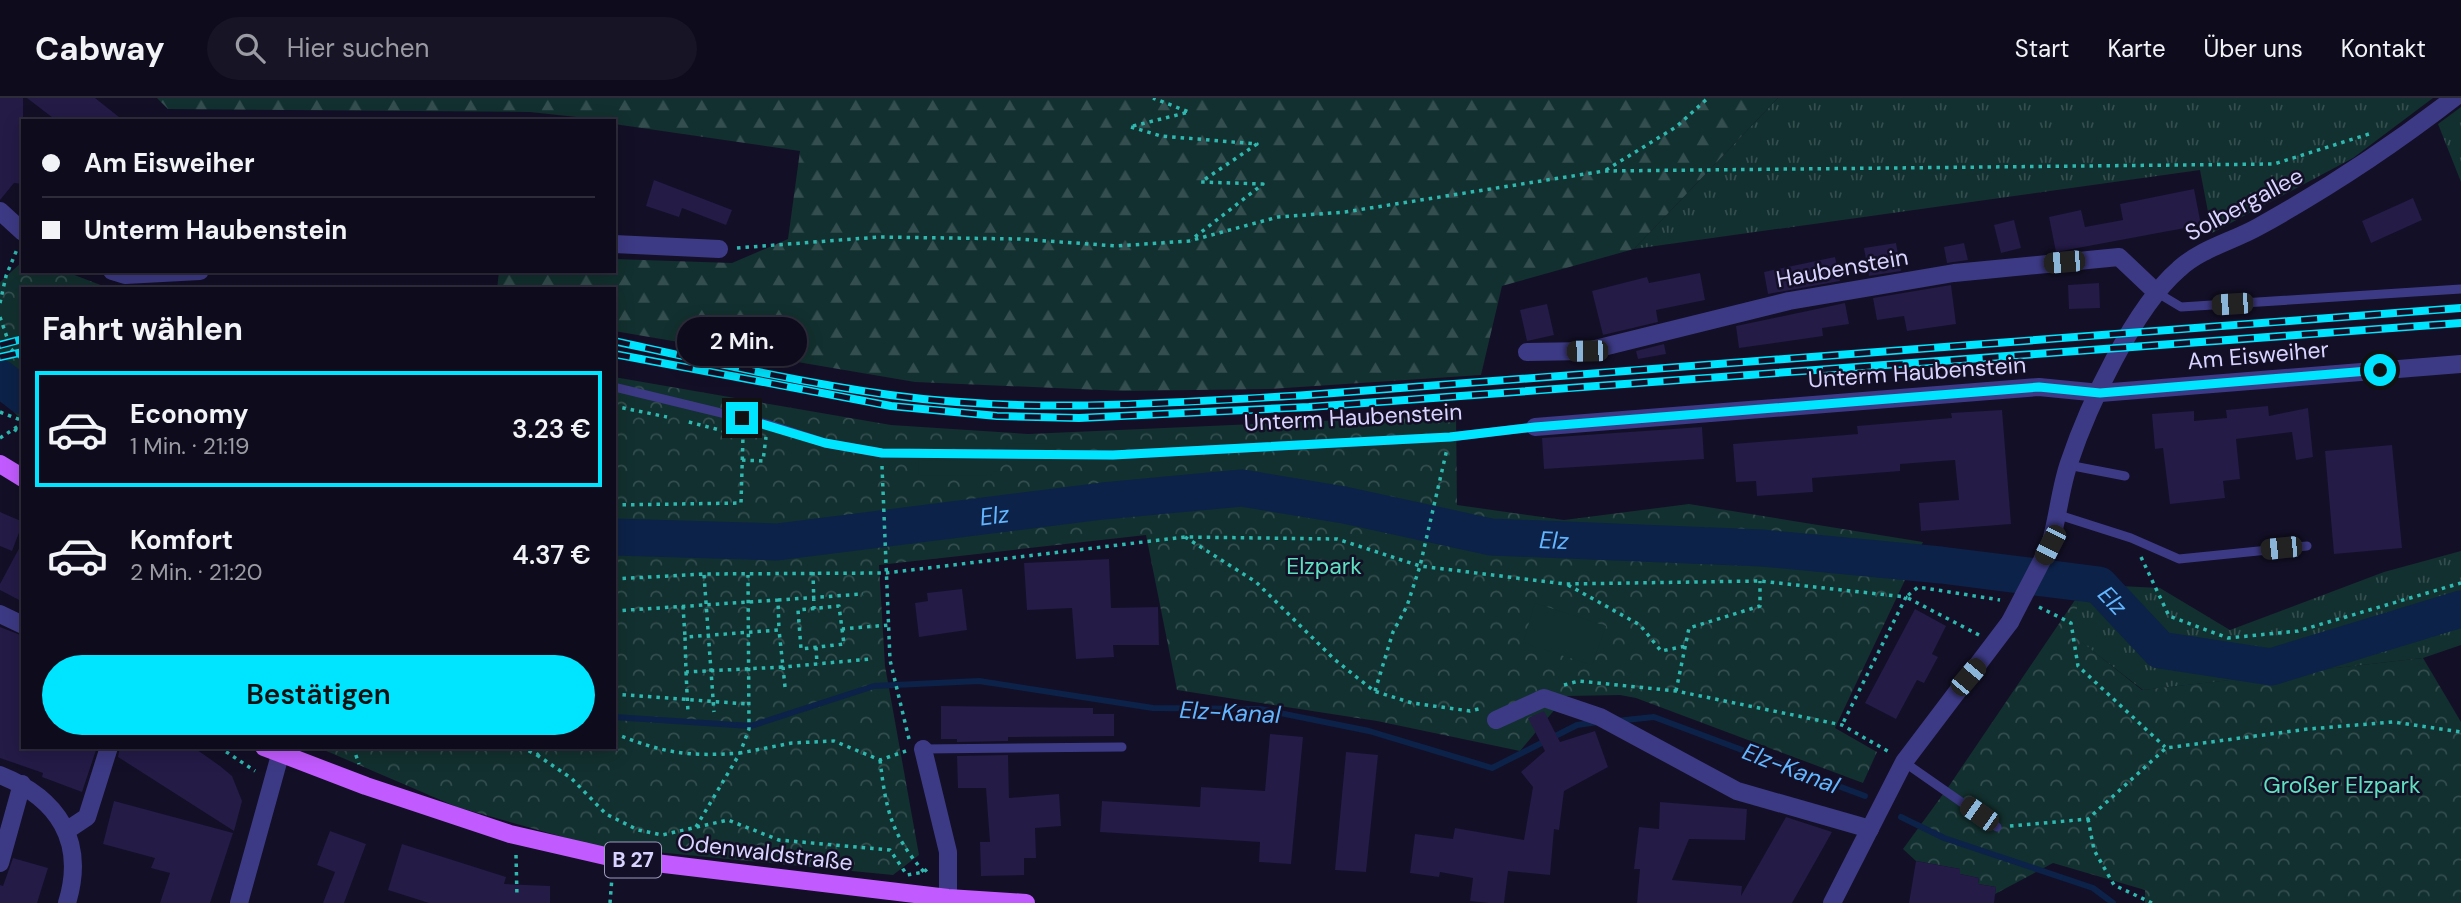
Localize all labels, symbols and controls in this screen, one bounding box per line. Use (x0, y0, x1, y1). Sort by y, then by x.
search box (207, 17, 697, 80)
text: Cabway (35, 27, 165, 70)
icon: search (231, 29, 269, 67)
text: Hier suchen (287, 31, 429, 65)
text: Start (2015, 33, 2069, 64)
text: Karte (2107, 33, 2166, 64)
text: Über uns (2204, 33, 2303, 64)
text: Kontakt (2341, 33, 2426, 64)
text: Am Eisweiher (84, 146, 255, 180)
street label: Solbergallee (2180, 160, 2308, 248)
text: Unterm Haubenstein (84, 213, 347, 247)
street label: Haubenstein (1774, 242, 1910, 294)
car (2043, 250, 2086, 274)
car (2211, 292, 2254, 316)
text: Fahrt wählen (42, 308, 243, 350)
callout: 2 Min. (677, 316, 807, 366)
text: 2 Min. (710, 326, 774, 356)
street label: Am Eisweiher (2186, 334, 2330, 376)
car (1566, 340, 1609, 362)
street label: Unterm Haubenstein (1807, 349, 2027, 395)
route start (2364, 354, 2396, 386)
street label: Unterm Haubenstein (1243, 396, 1463, 438)
text: Economy (130, 397, 248, 431)
icon: car (46, 398, 109, 461)
route end (726, 402, 758, 434)
text: 3.23 € (512, 412, 591, 446)
text: 1 Min. · 21:19 (130, 431, 249, 461)
water label: Elz (978, 497, 1012, 532)
car (2032, 522, 2069, 568)
text: Komfort (130, 523, 233, 557)
water label: Elz (1538, 523, 1570, 556)
icon: car (46, 524, 109, 587)
car (2260, 535, 2303, 561)
text: 4.37 € (512, 538, 591, 572)
park label: Elzpark (1286, 551, 1362, 581)
text: 2 Min. · 21:20 (130, 557, 263, 587)
water label: Elz (2092, 579, 2135, 622)
car (1947, 654, 1990, 700)
button: Bestätigen (42, 655, 595, 735)
water label: Elz-Kanal (1179, 694, 1282, 730)
water label: Elz-Kanal (1738, 735, 1844, 801)
park label: Großer Elzpark (2263, 770, 2421, 800)
car (1956, 793, 2003, 835)
street label: Odenwaldstraße (675, 826, 855, 878)
road number: B 27 (605, 842, 661, 878)

